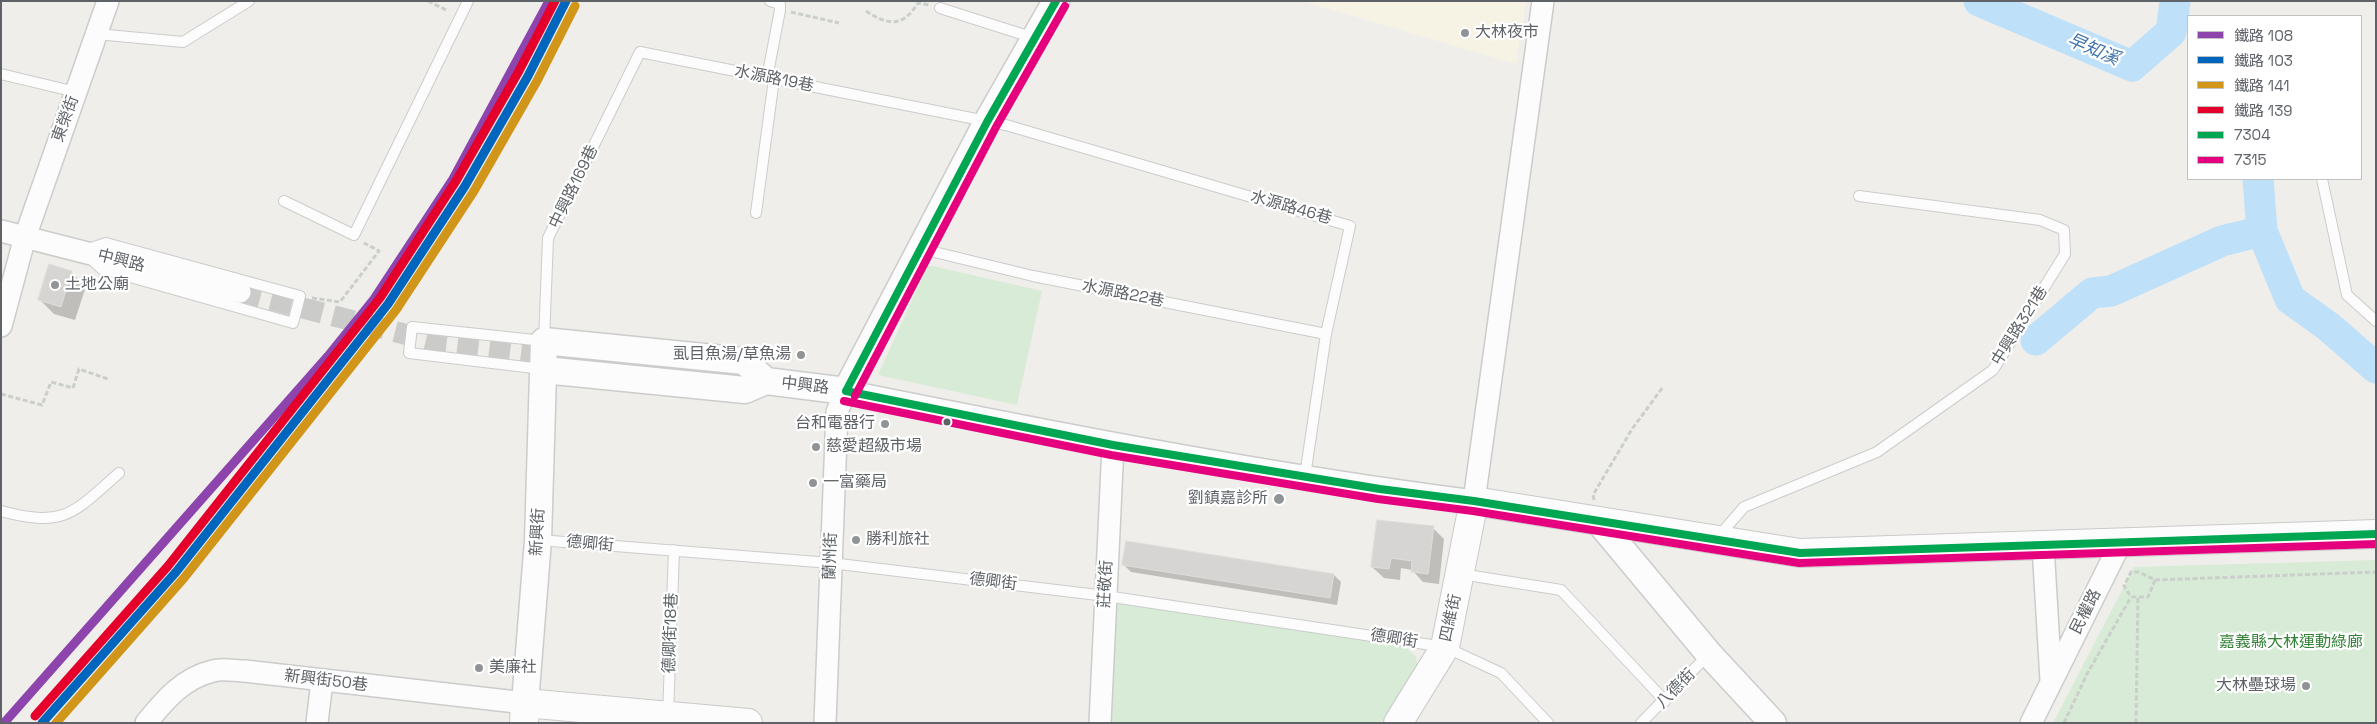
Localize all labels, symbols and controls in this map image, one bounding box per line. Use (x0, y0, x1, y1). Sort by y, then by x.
legend (2187, 15, 2362, 180)
place label: 大林夜市 (1475, 23, 1539, 43)
text: 鐵路 108 (2234, 26, 2293, 45)
marker: 大林夜市 (1459, 27, 1471, 39)
water label: 早知溪 (2064, 30, 2122, 70)
text: 鐵路 103 (2234, 51, 2293, 70)
street label: 水源路19巷 (733, 62, 815, 96)
text: 鐵路 141 (2234, 76, 2289, 95)
street label: 東榮街 (49, 93, 83, 145)
text: 鐵路 139 (2234, 101, 2292, 120)
text: 7304 (2234, 125, 2271, 144)
street label: 中興路169巷 (546, 142, 602, 232)
text: 7315 (2234, 150, 2267, 169)
street label: 水源路46巷 (1248, 187, 1334, 229)
street label: 中興路 (95, 246, 147, 276)
place label: 土地公廟 (65, 275, 129, 295)
street label: 水源路22巷 (1080, 277, 1166, 311)
marker: 土地公廟 (49, 279, 61, 291)
street label: 中興路321巷 (1988, 283, 2052, 369)
place label: 虱目魚湯/草魚湯 (673, 345, 791, 365)
marker: 虱目魚湯/草魚湯 (795, 349, 807, 361)
street label: 中興路 (780, 374, 830, 398)
place label: 台和電器行 (795, 414, 875, 434)
unlabelled marker (942, 417, 952, 427)
marker: 台和電器行 (879, 418, 891, 430)
place label: 慈愛超級市場 (826, 437, 922, 457)
marker: 慈愛超級市場 (810, 441, 822, 453)
place label: 一富藥局 (823, 473, 887, 493)
marker: 一富藥局 (807, 477, 819, 489)
place label: 劉鎮嘉診所 (1188, 489, 1268, 509)
marker: 劉鎮嘉診所 (1272, 492, 1286, 506)
street label: 新興街 (527, 508, 549, 556)
place label: 勝利旅社 (866, 530, 930, 550)
street label: 德卿街 (565, 532, 615, 556)
street label: 蘭州街 (821, 532, 841, 580)
marker: 勝利旅社 (850, 534, 862, 546)
street label: 莊敬街 (1095, 560, 1117, 608)
street label: 德卿街 (968, 570, 1018, 594)
street label: 民權路 (2067, 586, 2105, 638)
street label: 德卿街18巷 (660, 592, 682, 674)
street label: 四維街 (1437, 593, 1465, 643)
street label: 德卿街 (1369, 626, 1419, 652)
park label: 嘉義縣大林運動綠廊 (2219, 633, 2363, 653)
place label: 美廉社 (489, 658, 537, 678)
marker: 美廉社 (473, 662, 485, 674)
street label: 八德街 (1652, 665, 1700, 713)
street label: 新興街50巷 (283, 666, 369, 696)
place label: 大林壘球場 (2216, 676, 2296, 696)
marker: 大林壘球場 (2300, 680, 2312, 692)

